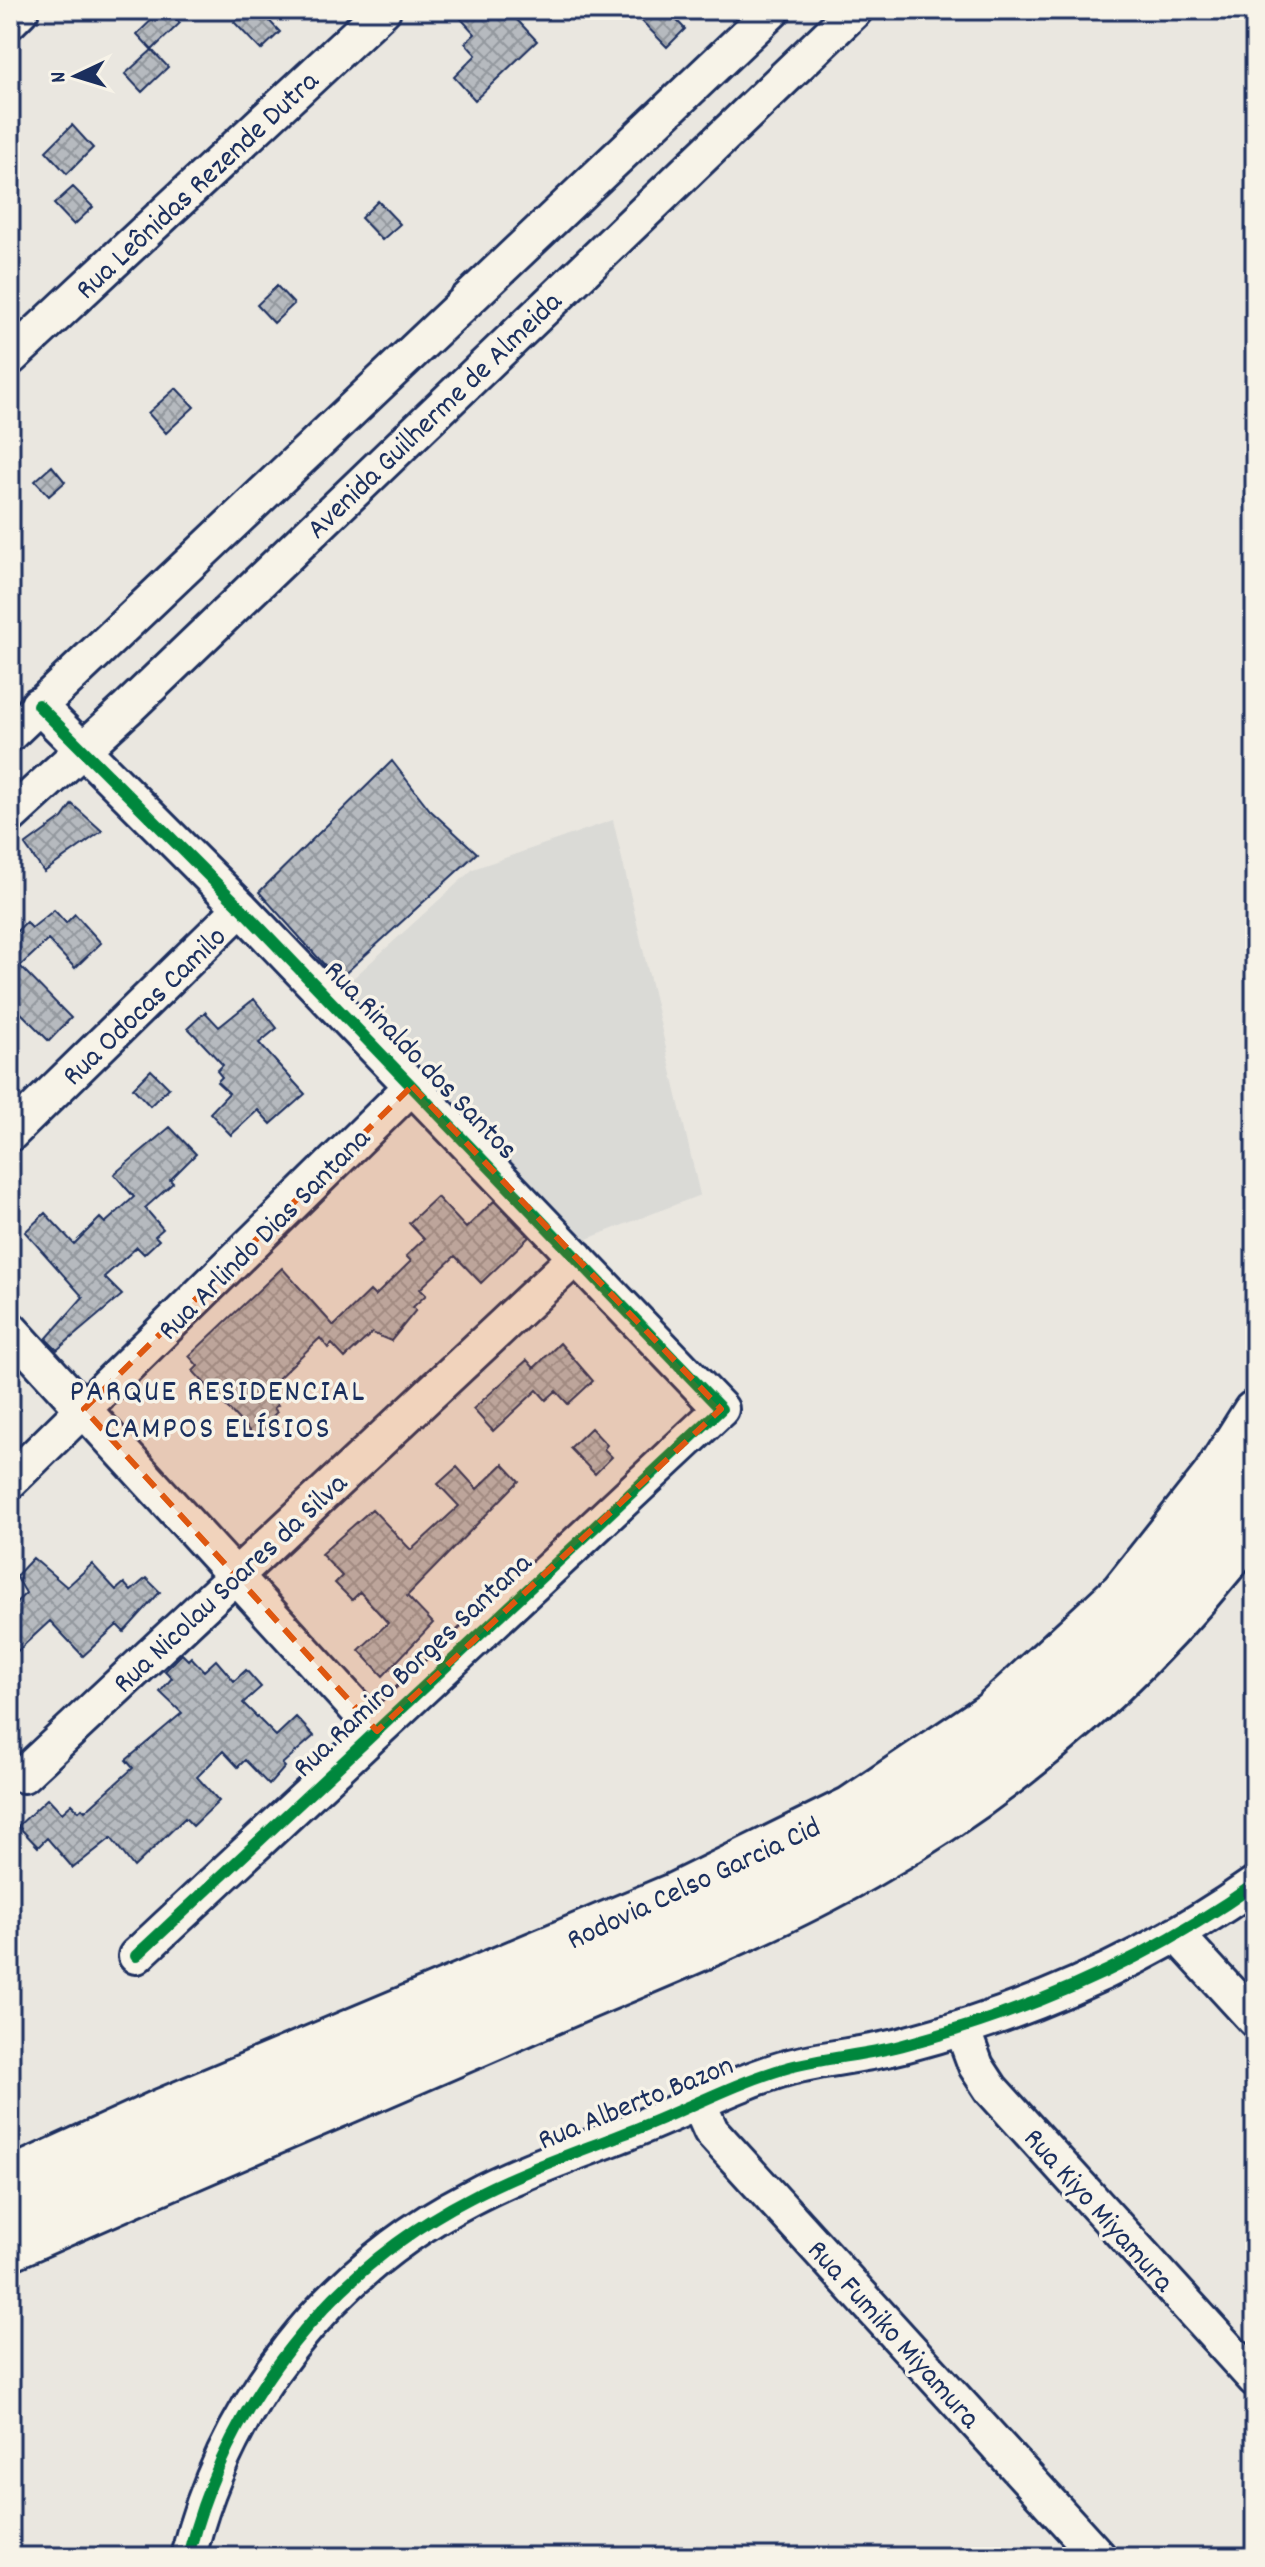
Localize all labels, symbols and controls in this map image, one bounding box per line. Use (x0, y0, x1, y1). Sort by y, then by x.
north arrow (36, 36, 116, 116)
street label: Rua Leônidas Rezende Dutra (68, 62, 331, 312)
text: N (44, 71, 75, 84)
street label: Avenida Guilherme de Almeida (299, 283, 574, 551)
street label: Rua Odocas Camilo (54, 918, 238, 1098)
street label: Rua Rinaldo dos Santos (312, 953, 526, 1172)
street label: Rua Arlindo Dias Santana (150, 1119, 383, 1352)
district label: PARQUE RESIDENCIAL CAMPOS ELÍSIOS (70, 1371, 366, 1454)
street label: Rua Nicolau Soares da Silva (105, 1464, 360, 1706)
street label: Rua Ramiro Borges Santana (285, 1544, 544, 1790)
street label: Rodovia Celso Garcia Cid (561, 1808, 829, 1964)
street label: Rua Alberto Bazon (532, 2046, 741, 2164)
street label: Rua Kiyo Miyamura (1011, 2120, 1183, 2304)
street label: Rua Fumiko Miyamura (795, 2232, 989, 2441)

